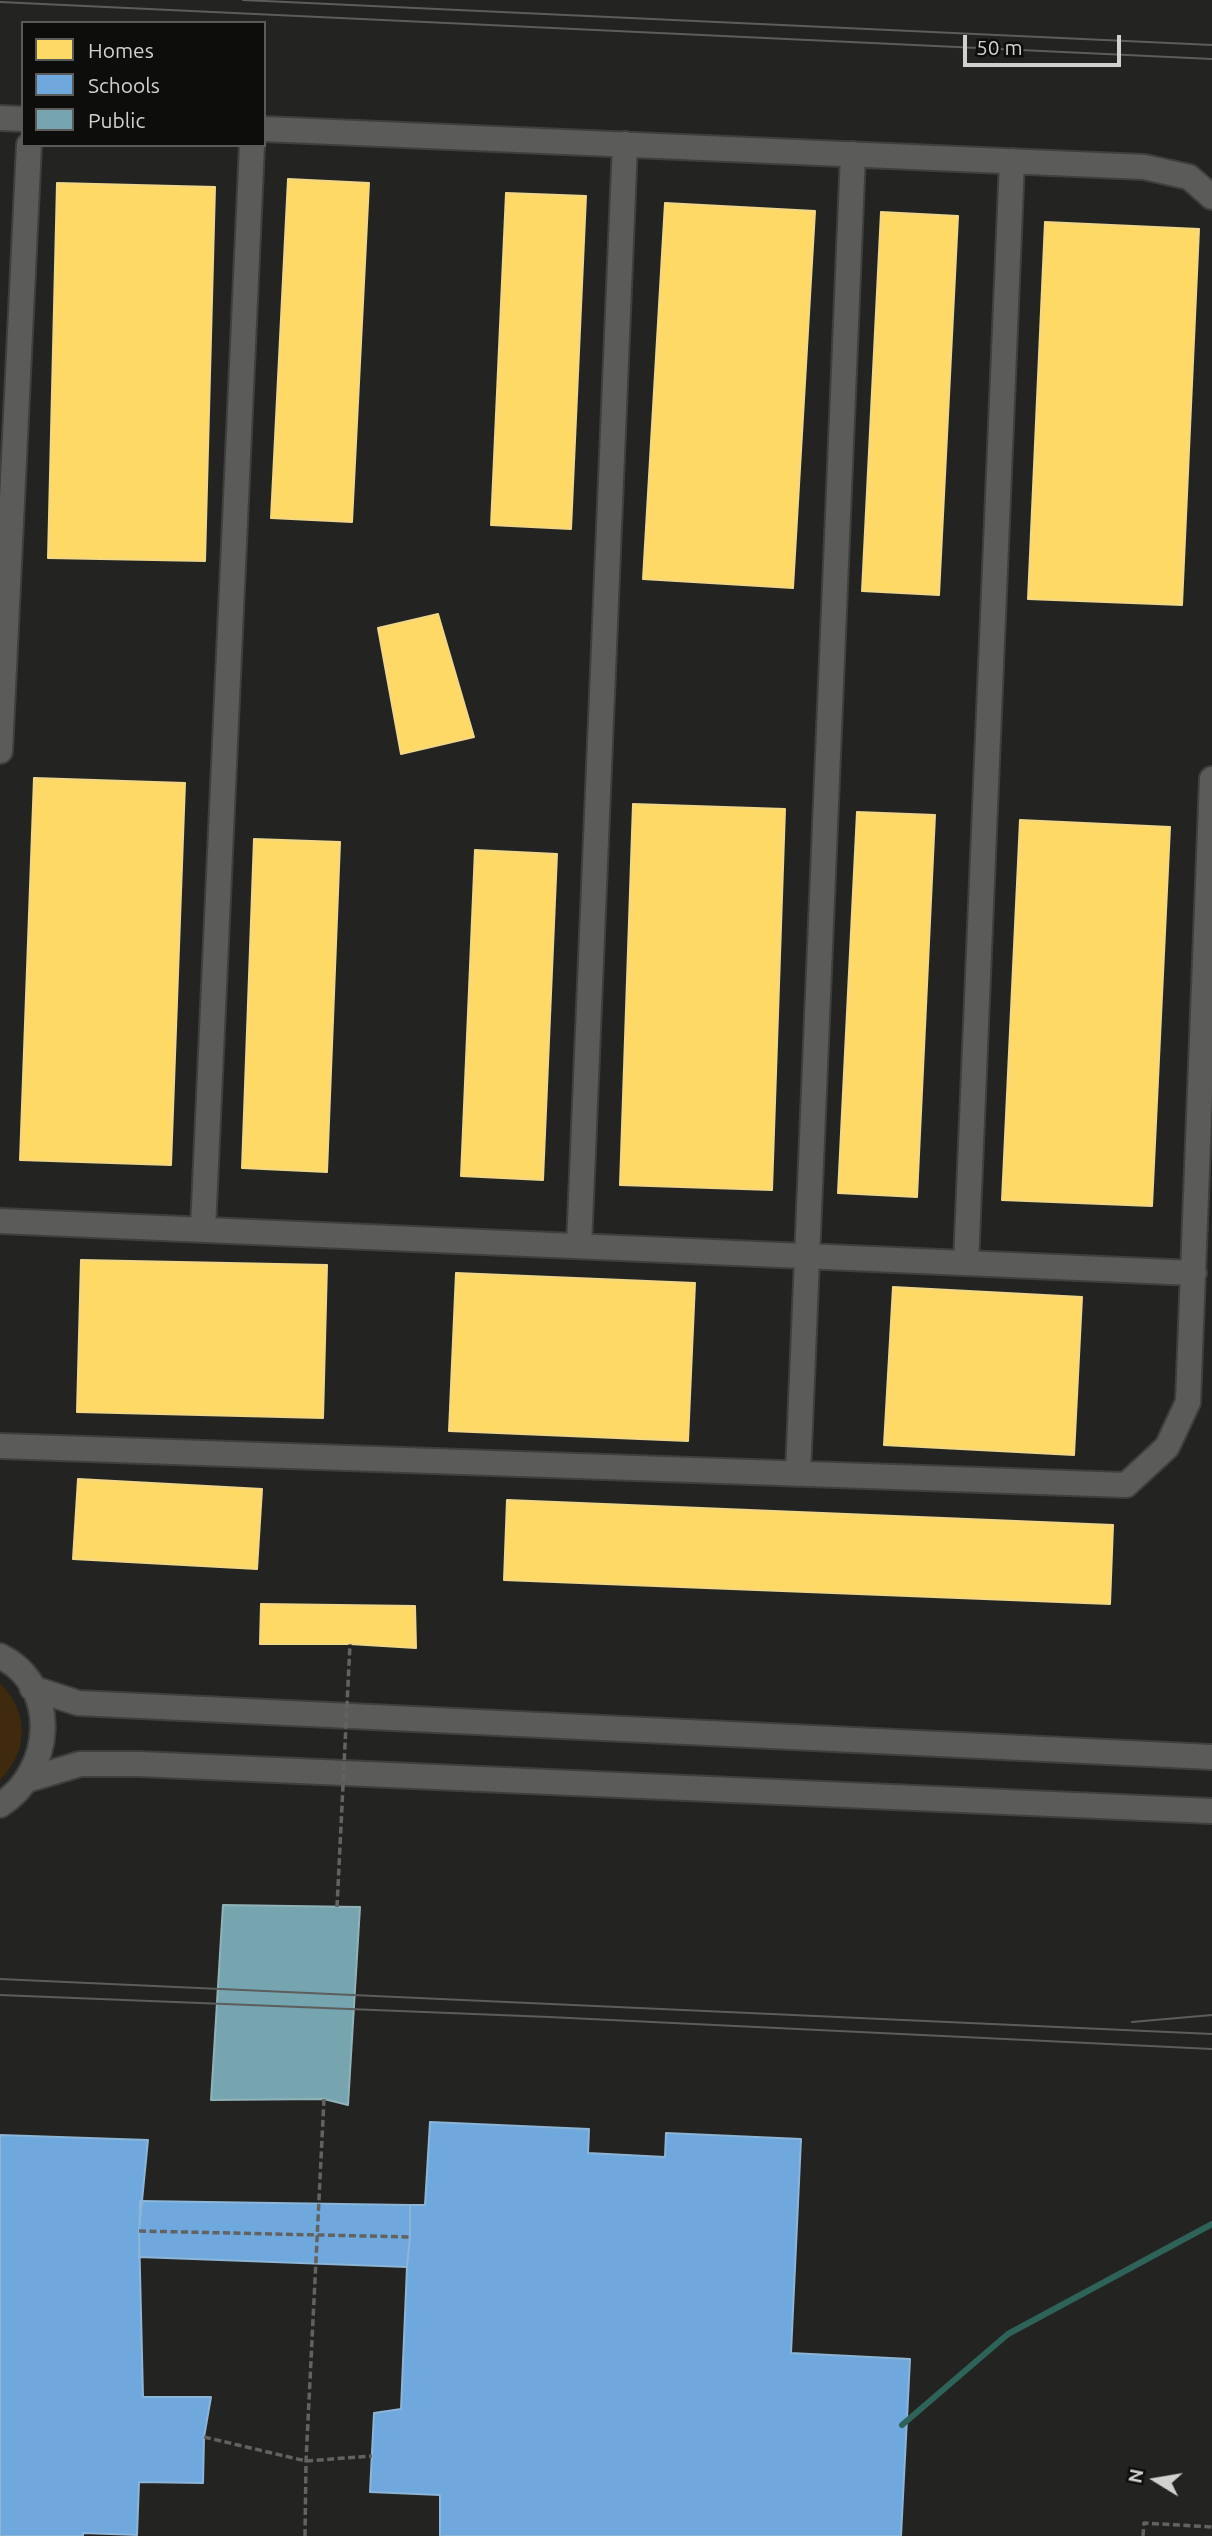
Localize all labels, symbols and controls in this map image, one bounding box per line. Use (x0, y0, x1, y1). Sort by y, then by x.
legend (21, 21, 266, 147)
scale bar (967, 21, 1124, 65)
text: 50 m (976, 35, 1023, 59)
text: Homes (88, 38, 154, 62)
text: Schools (88, 73, 160, 97)
text: Public (88, 108, 145, 132)
north arrow (1121, 2445, 1191, 2515)
text: N (1123, 2467, 1148, 2485)

